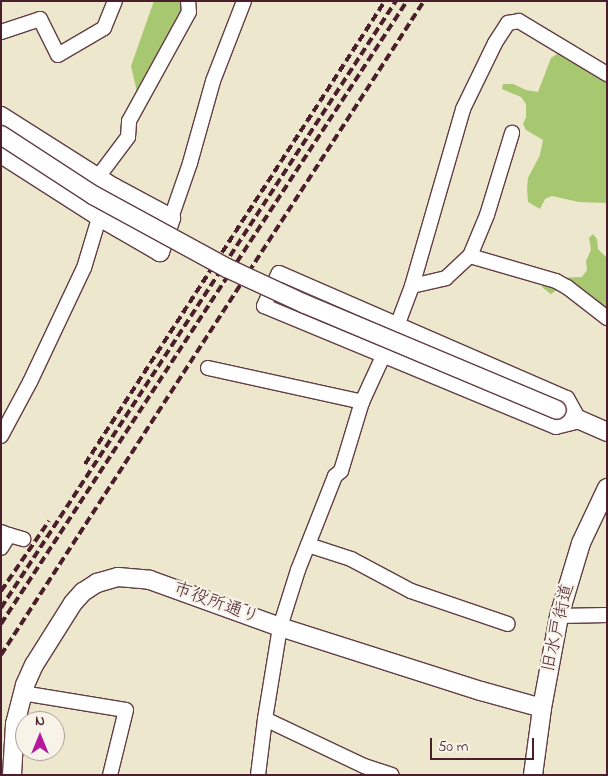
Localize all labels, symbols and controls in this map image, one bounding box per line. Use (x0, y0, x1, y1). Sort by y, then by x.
street label: 市役所通り (170, 578, 262, 630)
street label: 旧水戸街道 (538, 582, 580, 674)
north arrow (15, 711, 65, 761)
text: N (35, 711, 45, 732)
scale bar (433, 728, 537, 760)
text: 50 m (438, 736, 468, 758)

